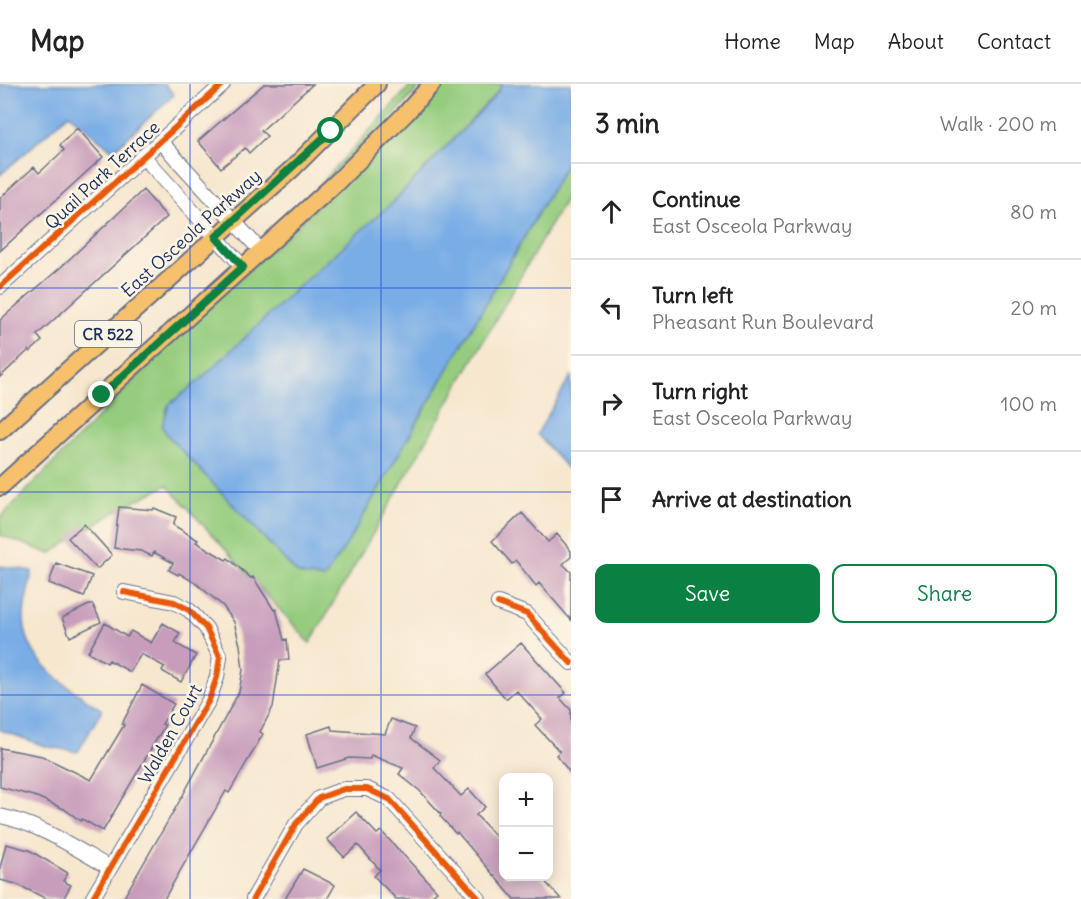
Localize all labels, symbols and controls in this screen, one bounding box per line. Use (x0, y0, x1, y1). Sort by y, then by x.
text: Map (30, 23, 84, 59)
text: Home (724, 28, 781, 55)
text: Map (814, 28, 855, 55)
text: About (888, 28, 944, 55)
text: Contact (977, 28, 1051, 55)
text: 3 min (595, 107, 660, 140)
text: Walk · 200 m (940, 111, 1057, 136)
street label: Quail Park Terrace (40, 116, 164, 234)
route start (317, 117, 343, 143)
street label: East Osceola Parkway (116, 164, 266, 302)
text: Continue (652, 185, 741, 213)
icon: ahead (595, 195, 628, 228)
text: 80 m (1010, 199, 1057, 224)
text: East Osceola Parkway (652, 213, 852, 238)
text: Turn left (652, 281, 733, 309)
icon: left (595, 291, 628, 324)
text: 20 m (1011, 295, 1057, 320)
text: Pheasant Run Boulevard (652, 309, 874, 334)
road number: CR 522 (75, 321, 141, 347)
text: Turn right (652, 377, 748, 405)
route end (88, 381, 114, 407)
icon: right (595, 387, 628, 420)
text: 100 m (1000, 391, 1057, 416)
text: East Osceola Parkway (652, 405, 852, 430)
icon: arrive (595, 483, 628, 516)
text: Arrive at destination (652, 485, 852, 513)
button: Save (595, 564, 820, 623)
button: Share (832, 564, 1057, 623)
street label: Walden Court (133, 680, 207, 788)
map controls (499, 773, 553, 881)
button: + (499, 773, 553, 827)
button: − (499, 827, 553, 881)

